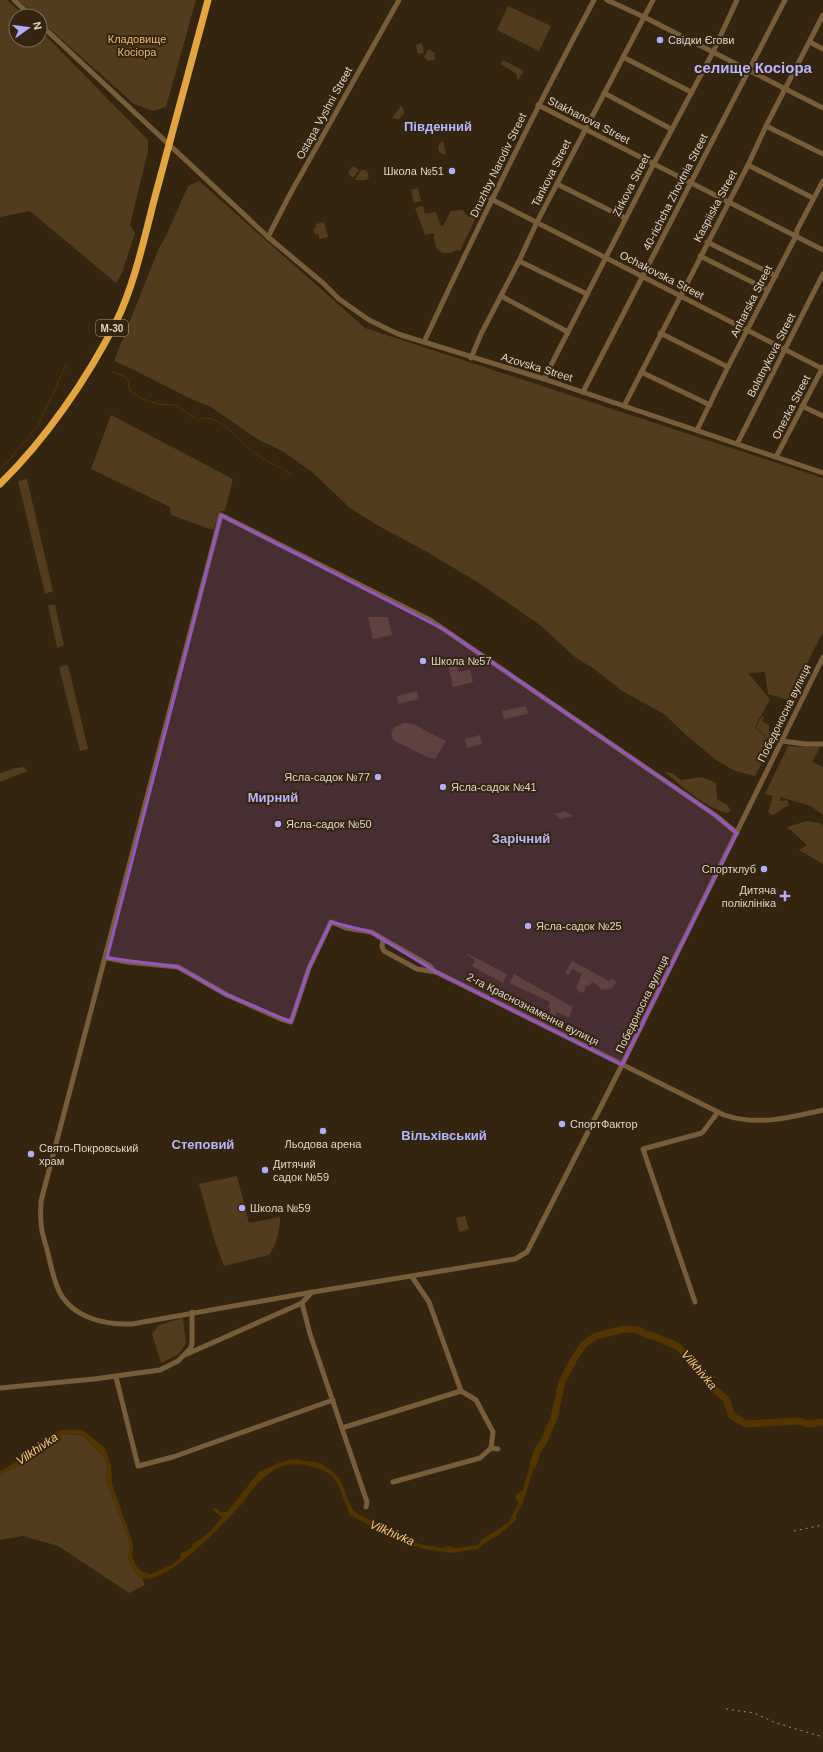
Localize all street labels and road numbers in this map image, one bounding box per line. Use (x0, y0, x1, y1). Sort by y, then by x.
street label: Ostapa Vyshni Street (294, 65, 354, 161)
street label: Stakhanova Street (546, 94, 632, 146)
street label: Druzhby Narodiv Street (468, 111, 528, 219)
street label: 40-richcha Zhovtnia Street (640, 132, 710, 252)
street label: Tankova Street (529, 138, 573, 208)
street label: Zirkova Street (610, 152, 652, 218)
street label: Kaspiiska Street (691, 168, 739, 244)
street label: Ochakovska Street (618, 249, 706, 301)
street label: Anharska Street (728, 263, 774, 339)
street label: Bolotnykova Street (745, 311, 797, 399)
road number: М-30 (96, 320, 128, 336)
street label: Azovska Street (500, 350, 574, 384)
street label: Onezka Street (770, 373, 812, 441)
street label: Победоносна вулиця (755, 662, 813, 764)
street label: Победоносна вулиця (613, 953, 671, 1055)
street label: 2-га Краснознаменна вулиця (465, 970, 601, 1048)

